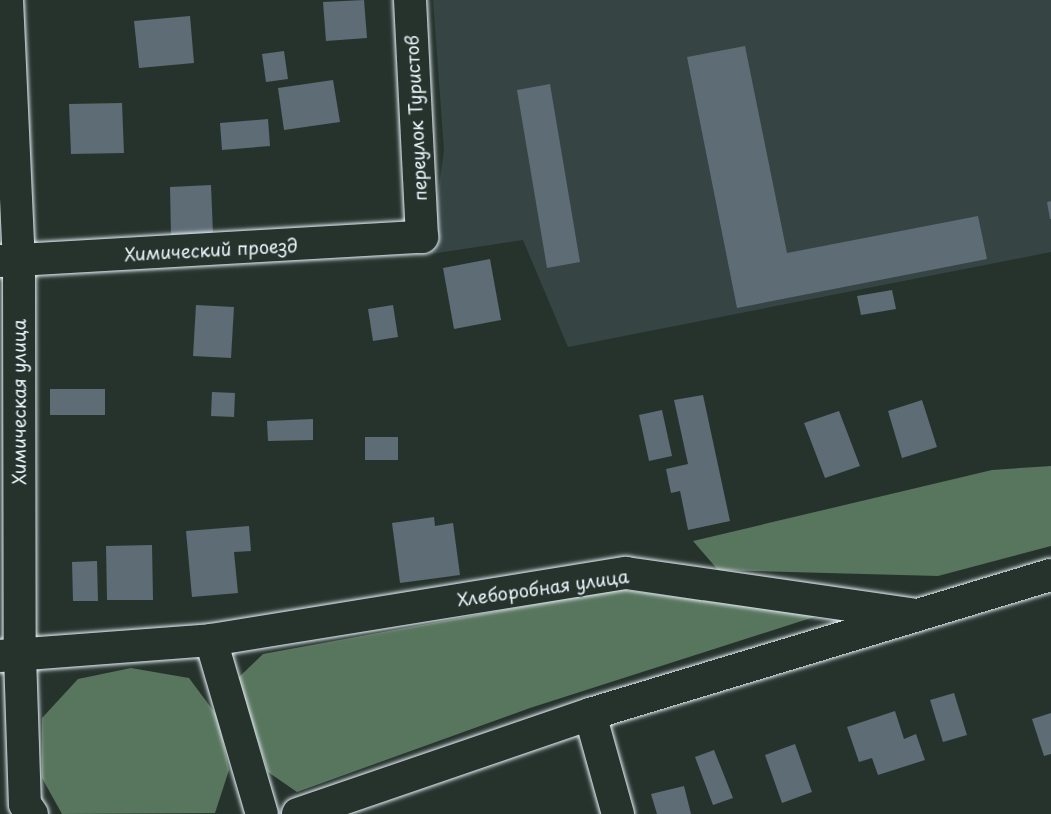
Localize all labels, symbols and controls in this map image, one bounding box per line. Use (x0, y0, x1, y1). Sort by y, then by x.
street label: переулок Туристов (401, 34, 431, 202)
street label: Химический проезд (124, 235, 298, 265)
street label: Химическая улица (8, 318, 30, 486)
street label: Хлеборобная улица (455, 565, 631, 611)

